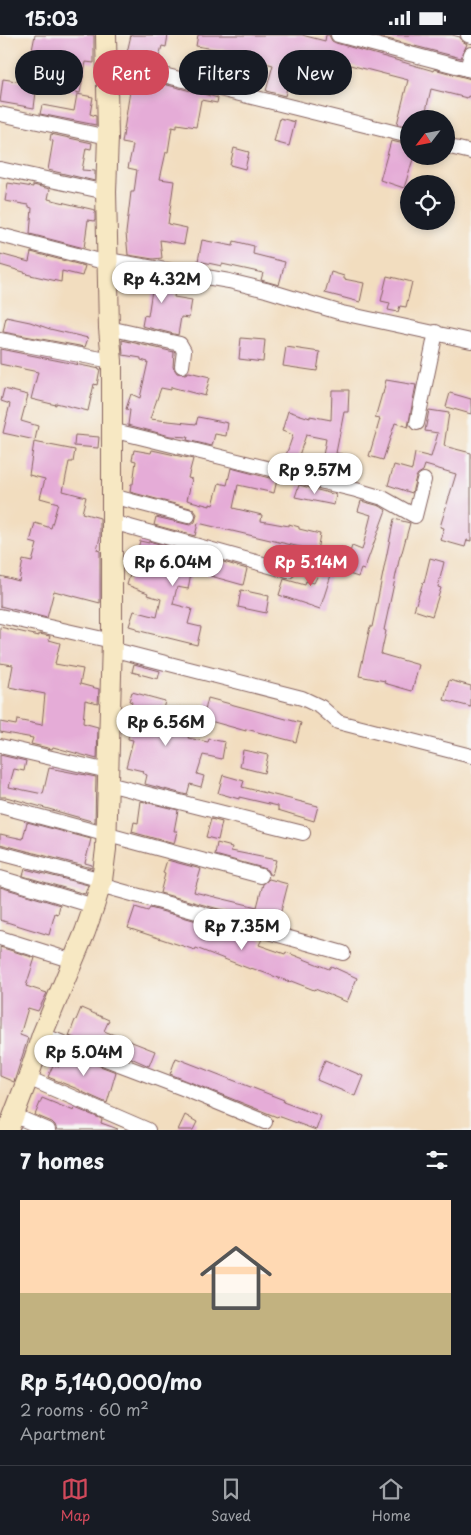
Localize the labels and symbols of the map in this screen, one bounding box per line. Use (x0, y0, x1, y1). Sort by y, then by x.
north arrow (400, 110, 455, 165)
pin: Rp 4.32M (110, 261, 214, 304)
pin: Rp 9.57M (263, 453, 367, 495)
pin: Rp 6.04M (121, 545, 225, 587)
pin: Rp 5.14M (259, 545, 363, 587)
pin: Rp 6.56M (114, 705, 218, 747)
pin: Rp 7.35M (190, 909, 294, 951)
pin: Rp 5.04M (32, 1035, 136, 1077)

